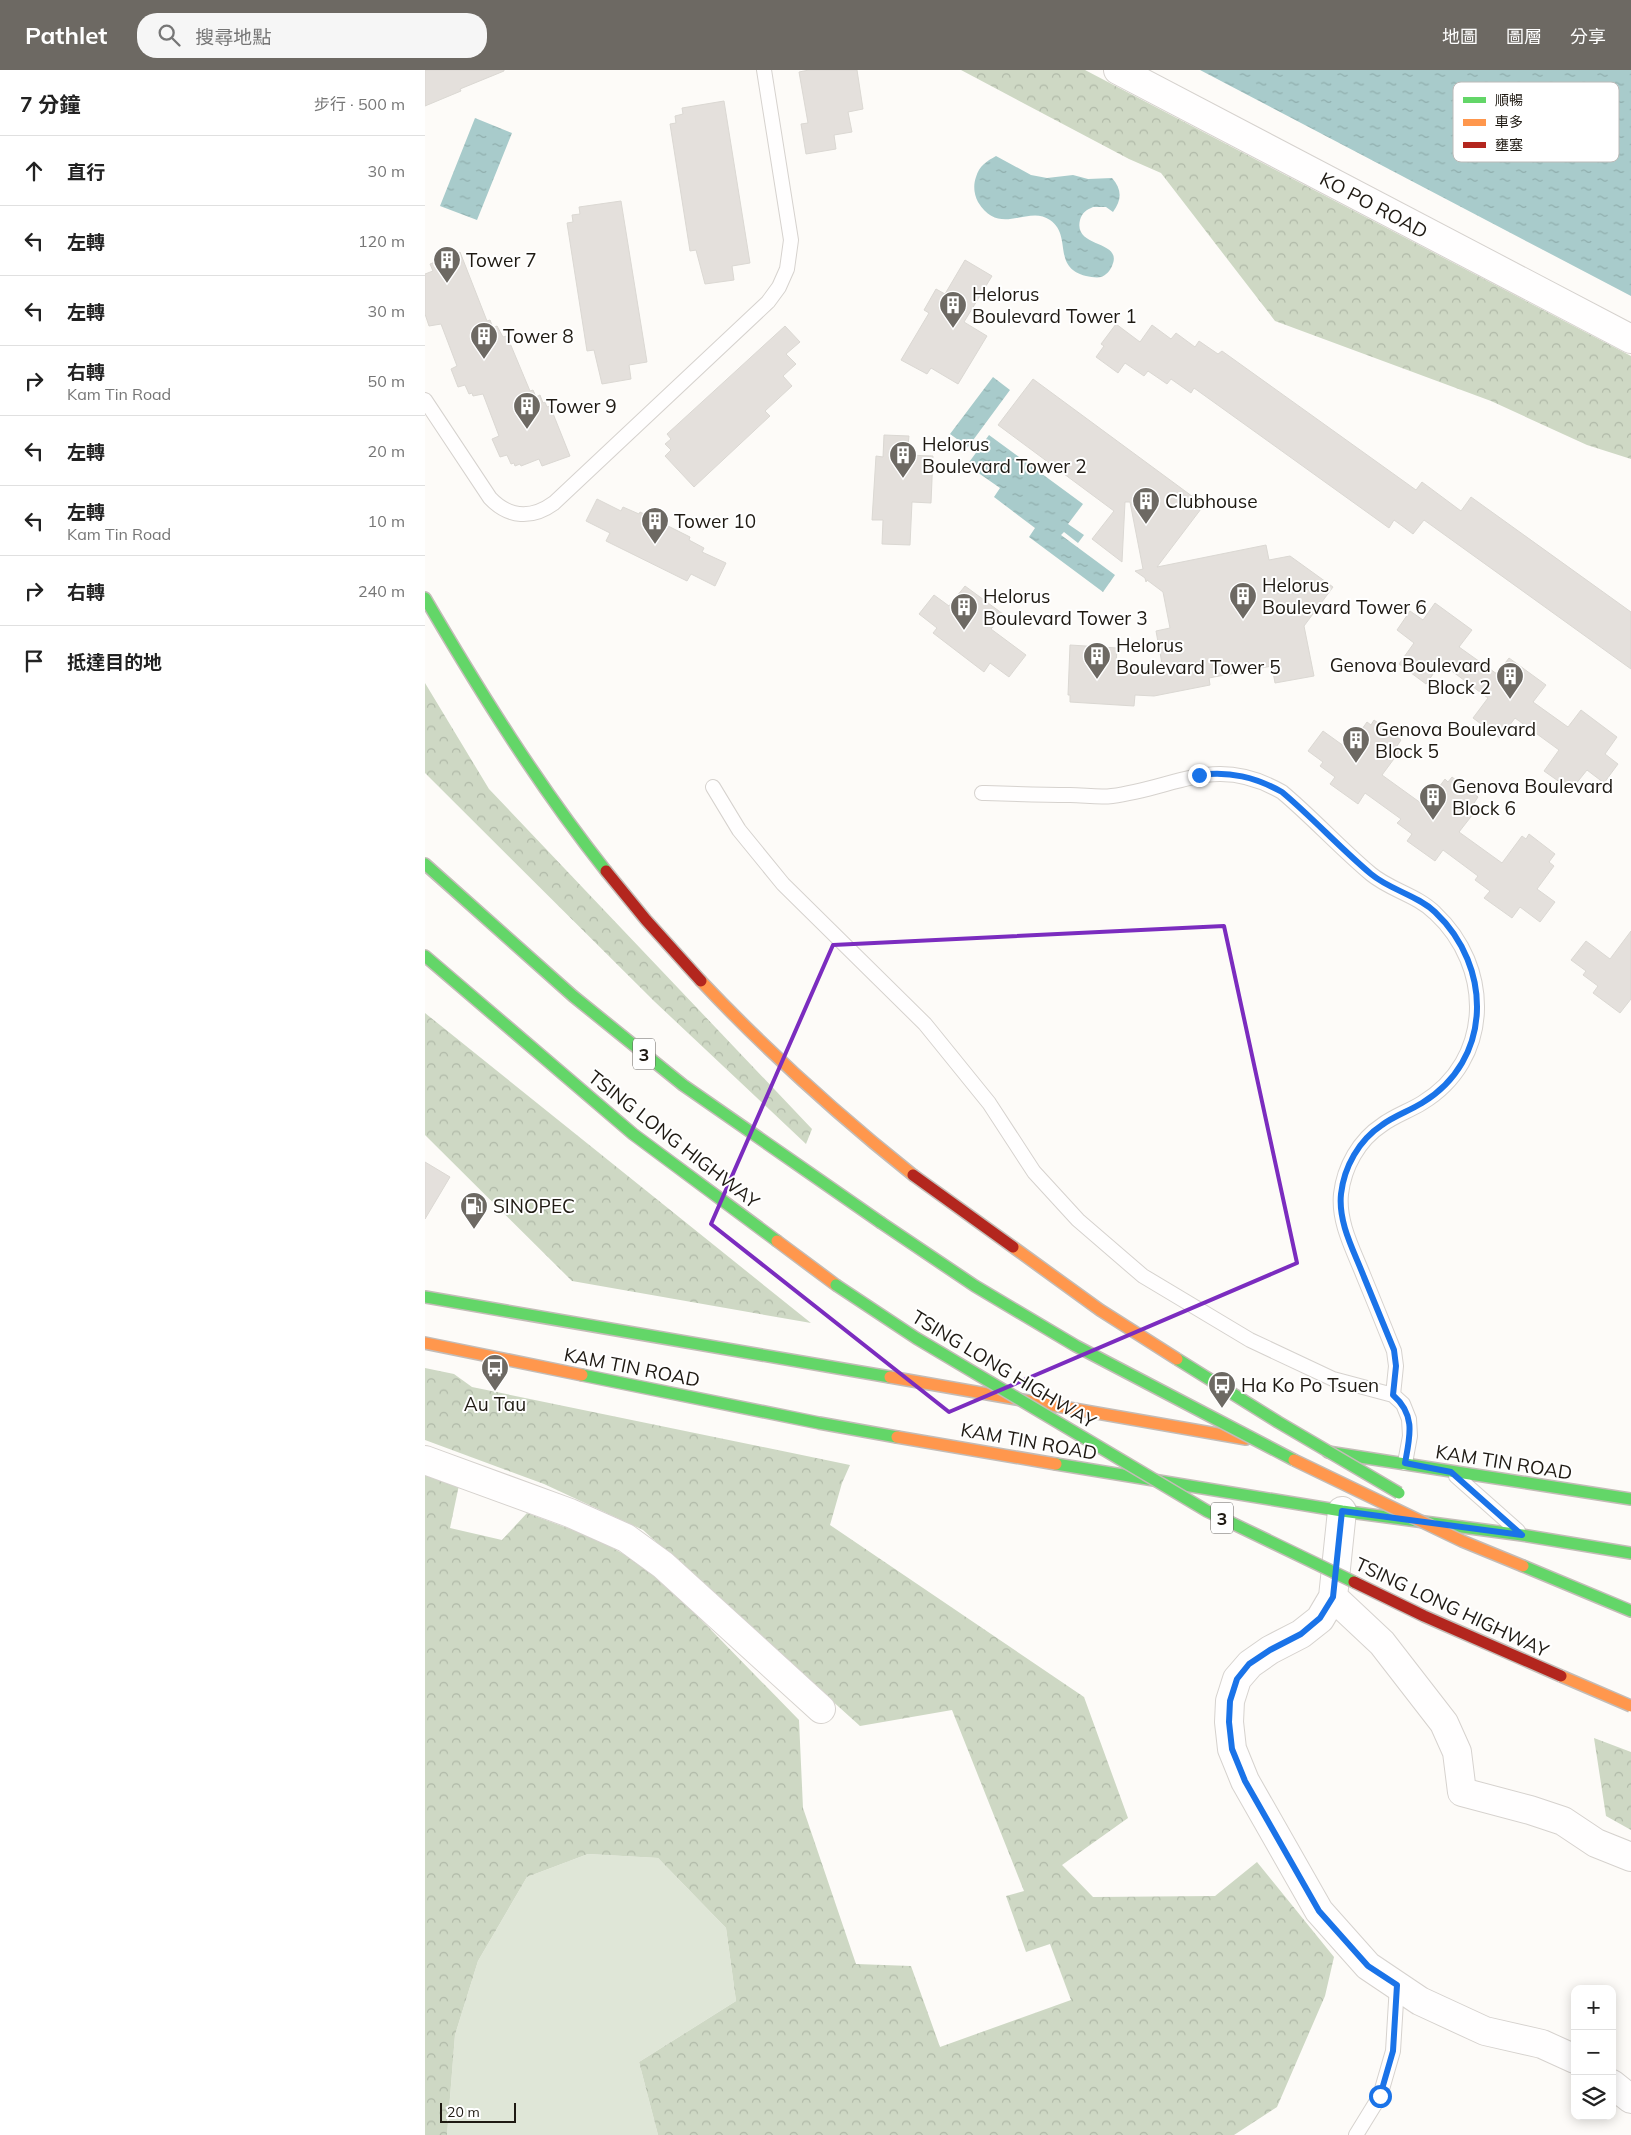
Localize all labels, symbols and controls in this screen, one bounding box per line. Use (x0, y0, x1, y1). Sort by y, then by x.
search box (137, 13, 487, 58)
text: Pathlet (25, 20, 107, 50)
icon: search (155, 21, 183, 49)
text: 搜尋地點 (195, 25, 271, 49)
text: 地圖 (1442, 25, 1478, 48)
text: 圖層 (1506, 25, 1542, 48)
text: 分享 (1570, 25, 1606, 48)
legend (1453, 82, 1619, 162)
text: 7 分鐘 (20, 91, 80, 117)
text: 順暢 (1495, 91, 1523, 109)
text: 步行 · 500 m (314, 94, 405, 114)
text: 車多 (1495, 113, 1523, 131)
text: 壅塞 (1495, 136, 1523, 154)
icon: ahead (20, 157, 48, 185)
text: 直行 (67, 160, 105, 184)
text: 30 m (368, 161, 405, 181)
street label: KO PO ROAD (1316, 167, 1432, 243)
icon: left (20, 227, 48, 255)
text: 左轉 (67, 230, 105, 254)
text: 120 m (358, 231, 405, 251)
building icon: Tower 7 (432, 245, 462, 284)
place label: Tower 7 (466, 248, 537, 272)
place label: Helorus Boulevard Tower 1 (972, 282, 1137, 328)
building icon: Helorus Boulevard Tower 1 (938, 290, 968, 329)
icon: left (20, 297, 48, 325)
text: 左轉 (67, 300, 105, 324)
text: 30 m (368, 301, 405, 321)
building icon: Tower 8 (469, 321, 499, 360)
place label: Tower 8 (503, 324, 574, 348)
text: 右轉 (67, 360, 105, 384)
icon: right (20, 367, 48, 395)
text: 50 m (368, 371, 405, 391)
text: Kam Tin Road (67, 384, 171, 404)
building icon: Tower 9 (512, 391, 542, 430)
place label: Tower 9 (546, 394, 617, 418)
place label: Helorus Boulevard Tower 2 (922, 432, 1087, 478)
icon: left (20, 437, 48, 465)
text: 左轉 (67, 440, 105, 464)
building icon: Helorus Boulevard Tower 2 (888, 440, 918, 479)
text: 20 m (368, 441, 405, 461)
building icon: Clubhouse (1131, 486, 1161, 525)
place label: Clubhouse (1165, 489, 1258, 513)
text: 左轉 (67, 500, 105, 524)
building icon: Tower 10 (640, 506, 670, 545)
icon: left (20, 507, 48, 535)
place label: Tower 10 (674, 509, 756, 533)
text: 10 m (368, 511, 405, 531)
text: Kam Tin Road (67, 524, 171, 544)
place label: Helorus Boulevard Tower 6 (1262, 573, 1427, 619)
icon: right (20, 577, 48, 605)
text: 右轉 (67, 580, 105, 604)
text: 240 m (358, 581, 405, 601)
building icon: Helorus Boulevard Tower 6 (1228, 581, 1258, 620)
place label: Helorus Boulevard Tower 3 (983, 584, 1148, 630)
building icon: Helorus Boulevard Tower 3 (949, 592, 979, 631)
place label: Helorus Boulevard Tower 5 (1116, 633, 1281, 679)
building icon: Helorus Boulevard Tower 5 (1082, 641, 1112, 680)
icon: arrive (20, 647, 48, 675)
text: 抵達目的地 (67, 650, 162, 674)
place label: Genova Boulevard Block 2 (1330, 653, 1491, 699)
building icon: Genova Boulevard Block 2 (1495, 661, 1525, 700)
place label: Genova Boulevard Block 5 (1375, 717, 1536, 763)
building icon: Genova Boulevard Block 5 (1341, 725, 1371, 764)
route end (1188, 764, 1211, 787)
place label: Genova Boulevard Block 6 (1452, 774, 1613, 820)
building icon: Genova Boulevard Block 6 (1418, 782, 1448, 821)
road number: 3 (633, 1039, 655, 1070)
street label: TSING LONG HIGHWAY (584, 1065, 765, 1214)
fuel station icon: SINOPEC (459, 1191, 489, 1230)
place label: SINOPEC (493, 1194, 575, 1218)
street label: TSING LONG HIGHWAY (908, 1305, 1101, 1434)
street label: KAM TIN ROAD (562, 1342, 702, 1392)
bus stop icon: Au Tau (480, 1353, 510, 1392)
bus stop icon: Ha Ko Po Tsuen (1207, 1370, 1237, 1409)
place label: Ha Ko Po Tsuen (1241, 1373, 1379, 1397)
place label: Au Tau (464, 1392, 526, 1416)
street label: KAM TIN ROAD (959, 1417, 1099, 1465)
street label: KAM TIN ROAD (1434, 1439, 1574, 1485)
road number: 3 (1211, 1502, 1233, 1534)
street label: TSING LONG HIGHWAY (1352, 1552, 1553, 1663)
map controls (1571, 1985, 1616, 2120)
button: + (1571, 1985, 1616, 2030)
button: − (1571, 2030, 1616, 2075)
button: layers (1571, 2075, 1616, 2120)
route start (1369, 2085, 1392, 2108)
scale bar (440, 2100, 516, 2123)
text: 20 m (447, 2103, 480, 2121)

